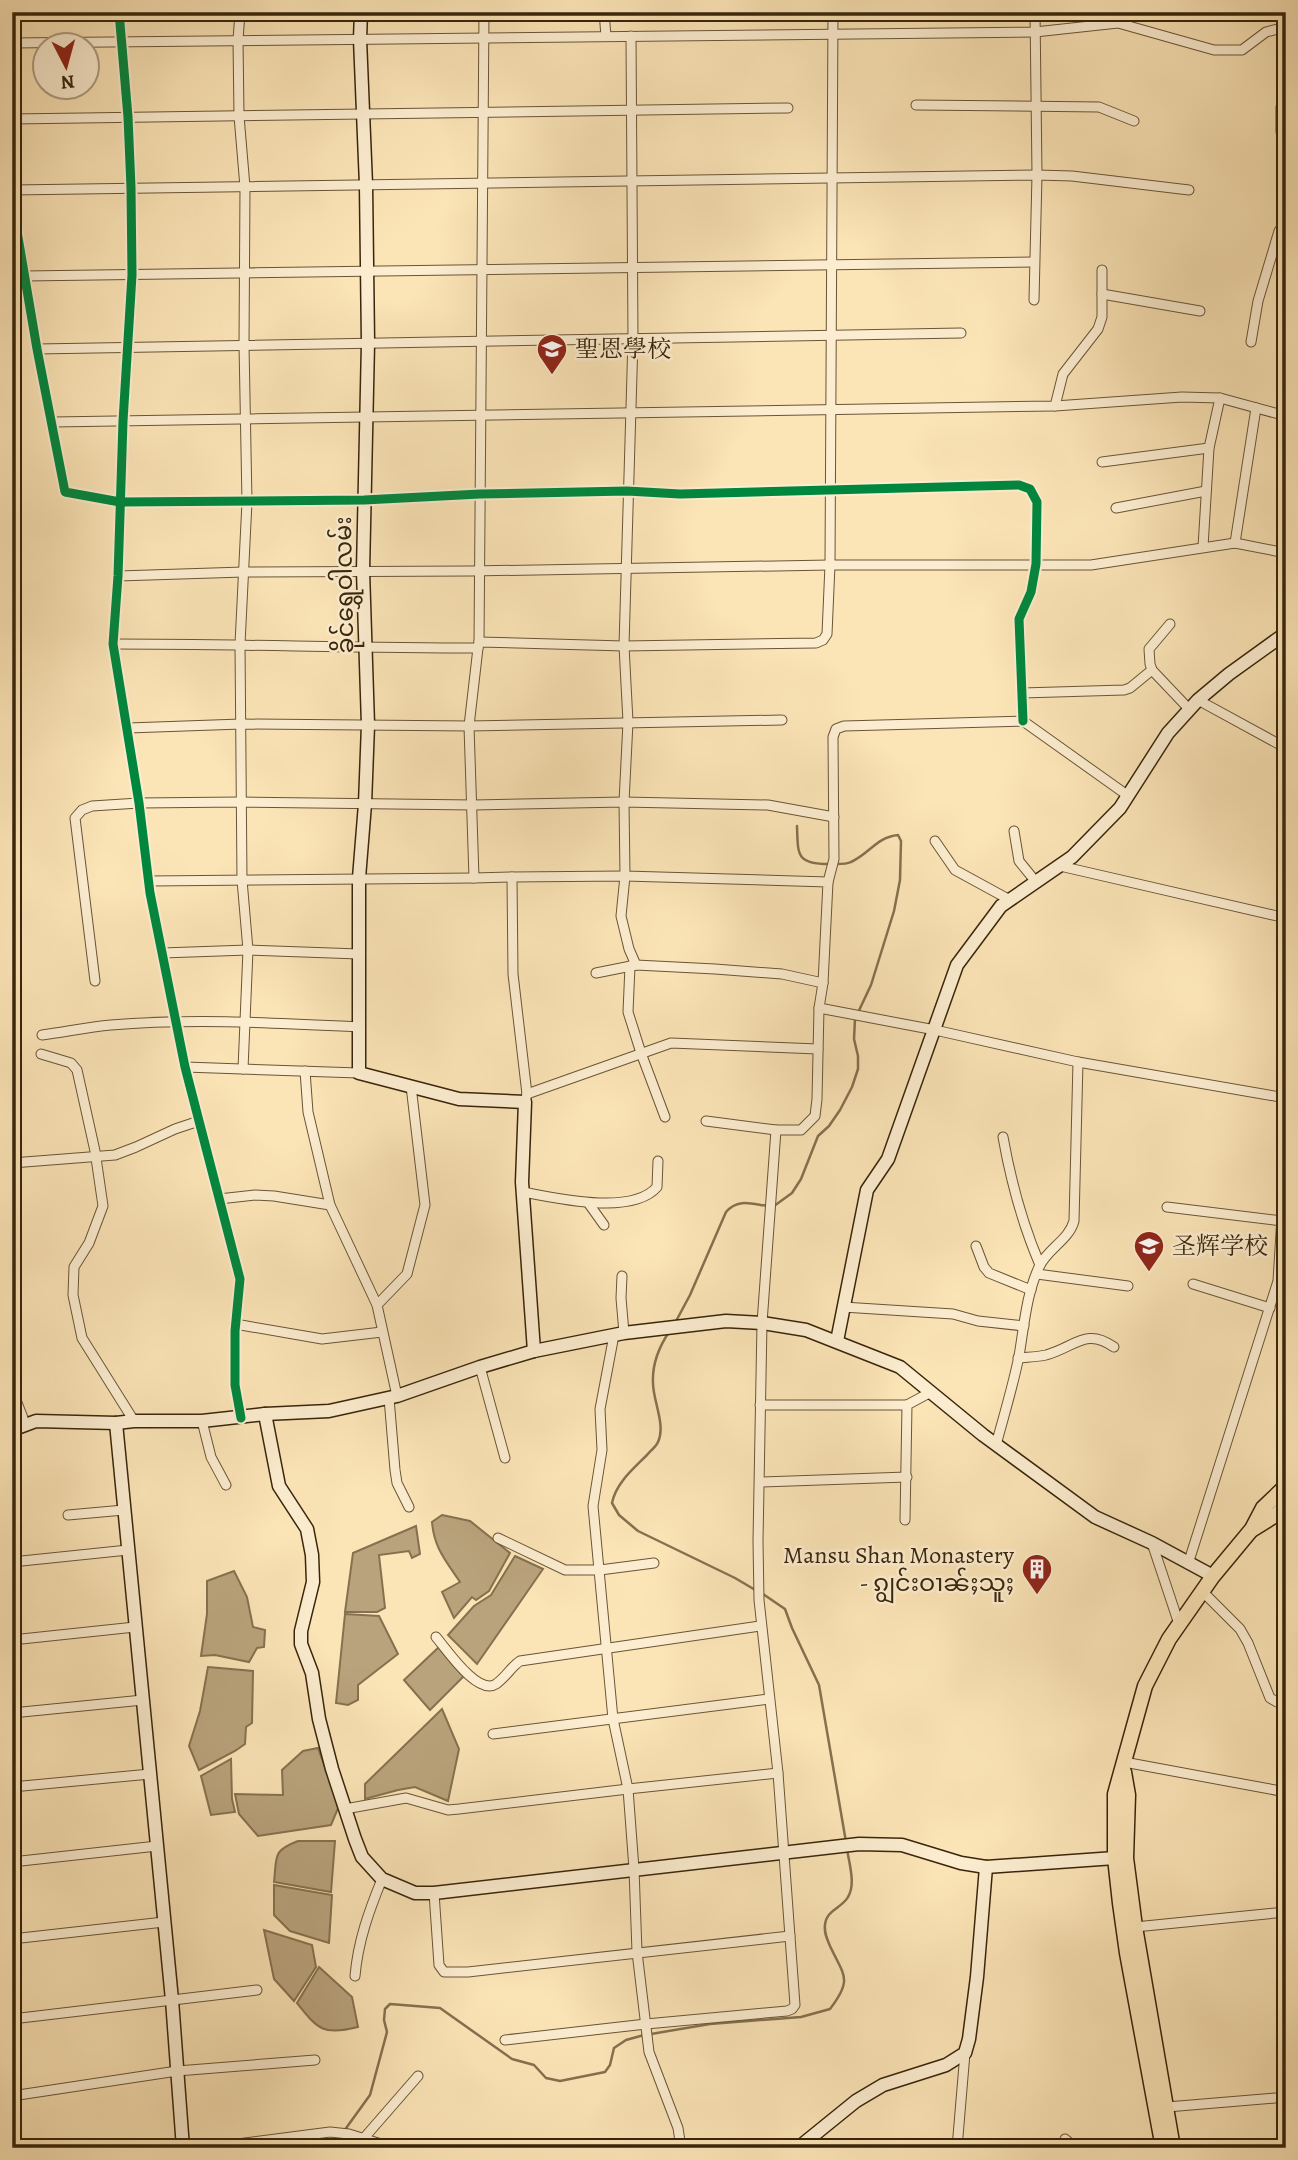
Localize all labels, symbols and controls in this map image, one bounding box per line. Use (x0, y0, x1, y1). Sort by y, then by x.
north arrow (32, 32, 102, 102)
text: N (59, 68, 76, 96)
school or university icon: 聖恩學校 (535, 332, 569, 376)
place label: 聖恩學校 (575, 333, 671, 365)
street label: ခိုင်ရွှေဝါလမ်း (327, 516, 364, 654)
school or university icon: 圣辉学校 (1132, 1229, 1166, 1273)
place label: 圣辉学校 (1172, 1230, 1268, 1262)
place label: Mansu Shan Monastery - ၵျွင်းဝၢၼ်ႈသူႈ (783, 1539, 1014, 1604)
building icon: Mansu Shan Monastery - ၵျွင်းဝၢၼ်ႈသူႈ (1020, 1552, 1054, 1596)

